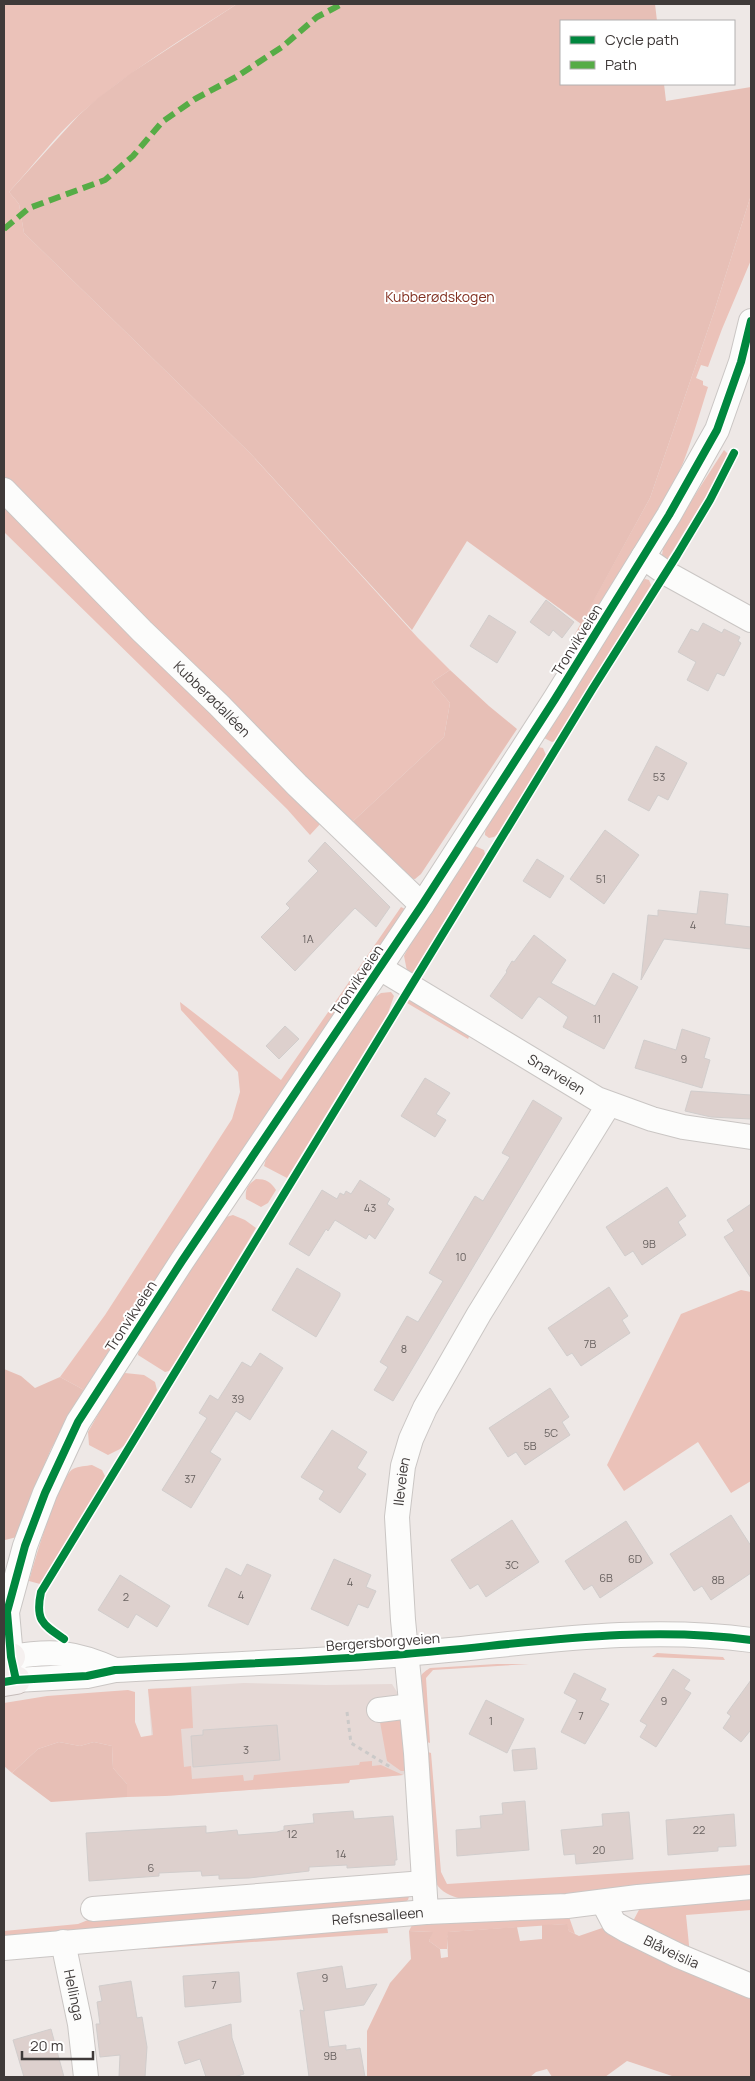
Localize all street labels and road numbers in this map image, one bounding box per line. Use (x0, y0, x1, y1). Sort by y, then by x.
street label: Tronvikveien (547, 600, 606, 679)
street label: Kubberødalléen (170, 656, 255, 741)
street label: Tronvikveien (326, 941, 387, 1019)
street label: Snarveien (524, 1049, 589, 1099)
street label: Tronvikveien (101, 1277, 161, 1355)
street label: Ileveien (388, 1454, 414, 1507)
street label: Bergersborgveien (325, 1628, 441, 1655)
street label: Refsnesalleen (331, 1902, 424, 1929)
street label: Blåveislia (641, 1930, 702, 1972)
street label: Hellinga (60, 1967, 89, 2022)

